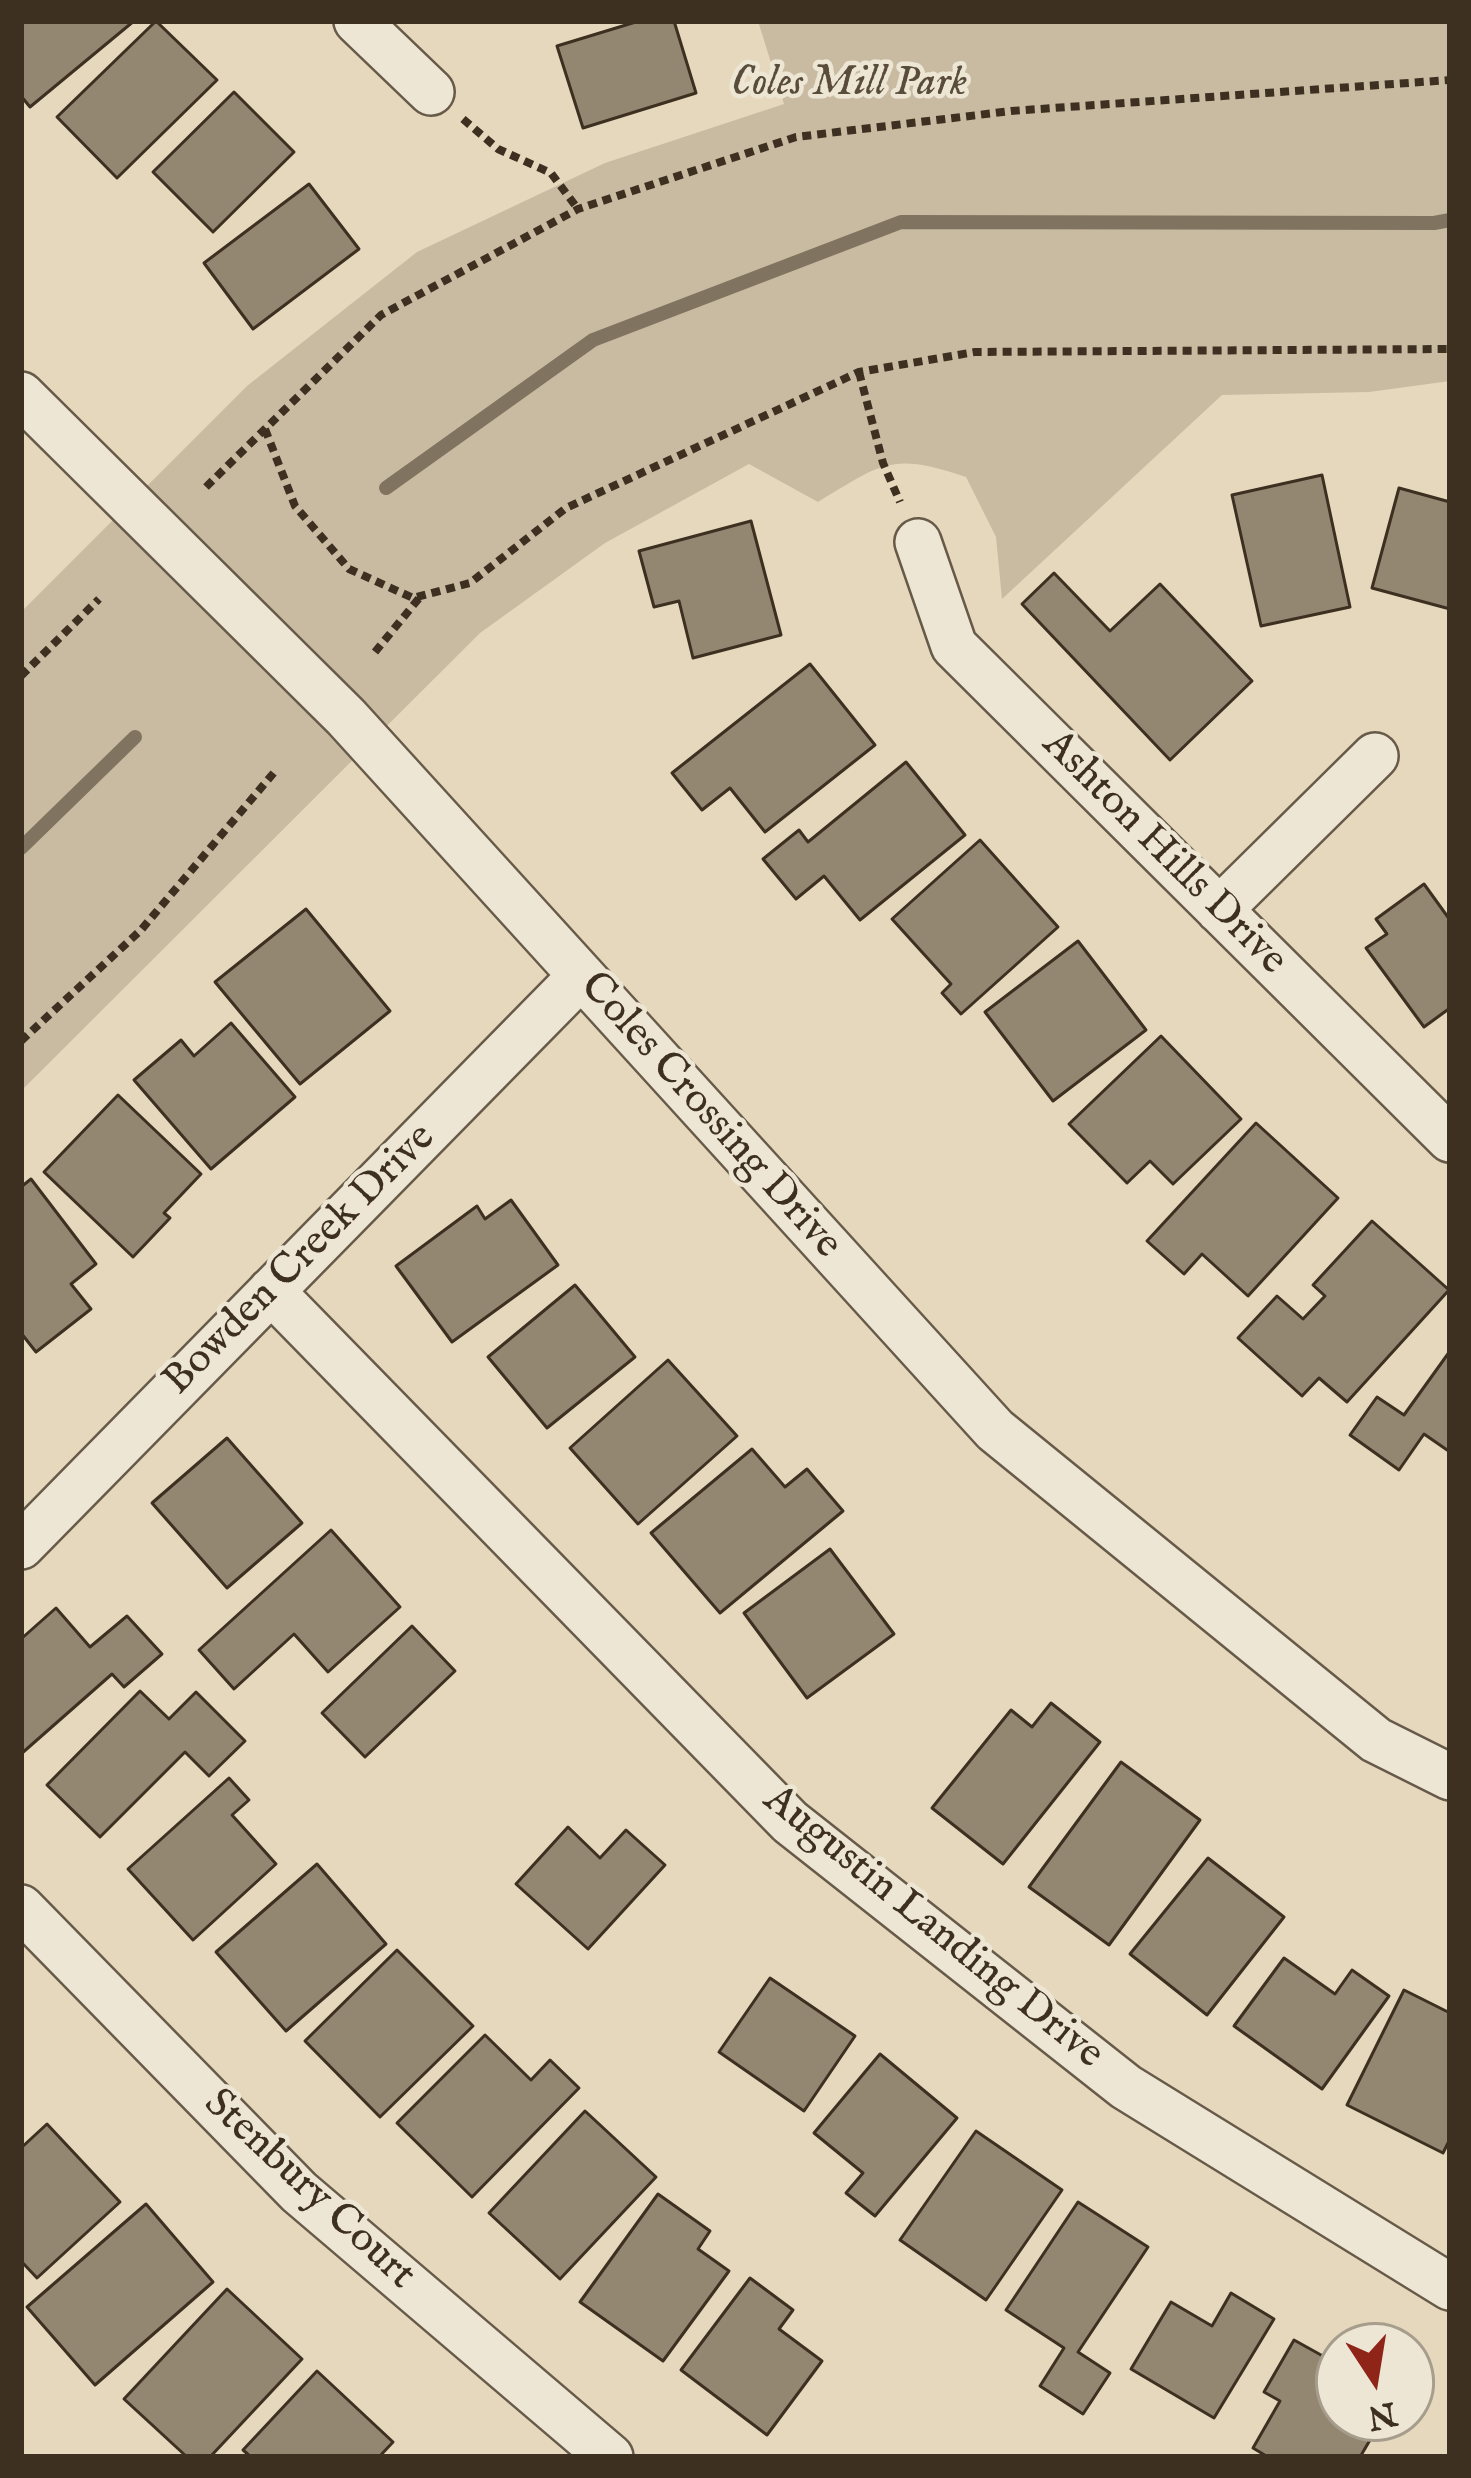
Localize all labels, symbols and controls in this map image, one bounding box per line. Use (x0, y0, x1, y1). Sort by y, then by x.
park label: Coles Mill Park (731, 60, 967, 110)
street label: Ashton Hills Drive (1030, 721, 1296, 987)
street label: Coles Crossing Drive (567, 963, 851, 1271)
street label: Bowden Creek Drive (155, 1115, 447, 1407)
street label: Augustin Landing Drive (752, 1776, 1112, 2082)
street label: Stenbury Court (192, 2080, 424, 2302)
north arrow (1315, 2322, 1435, 2442)
text: N (1364, 2391, 1400, 2438)

